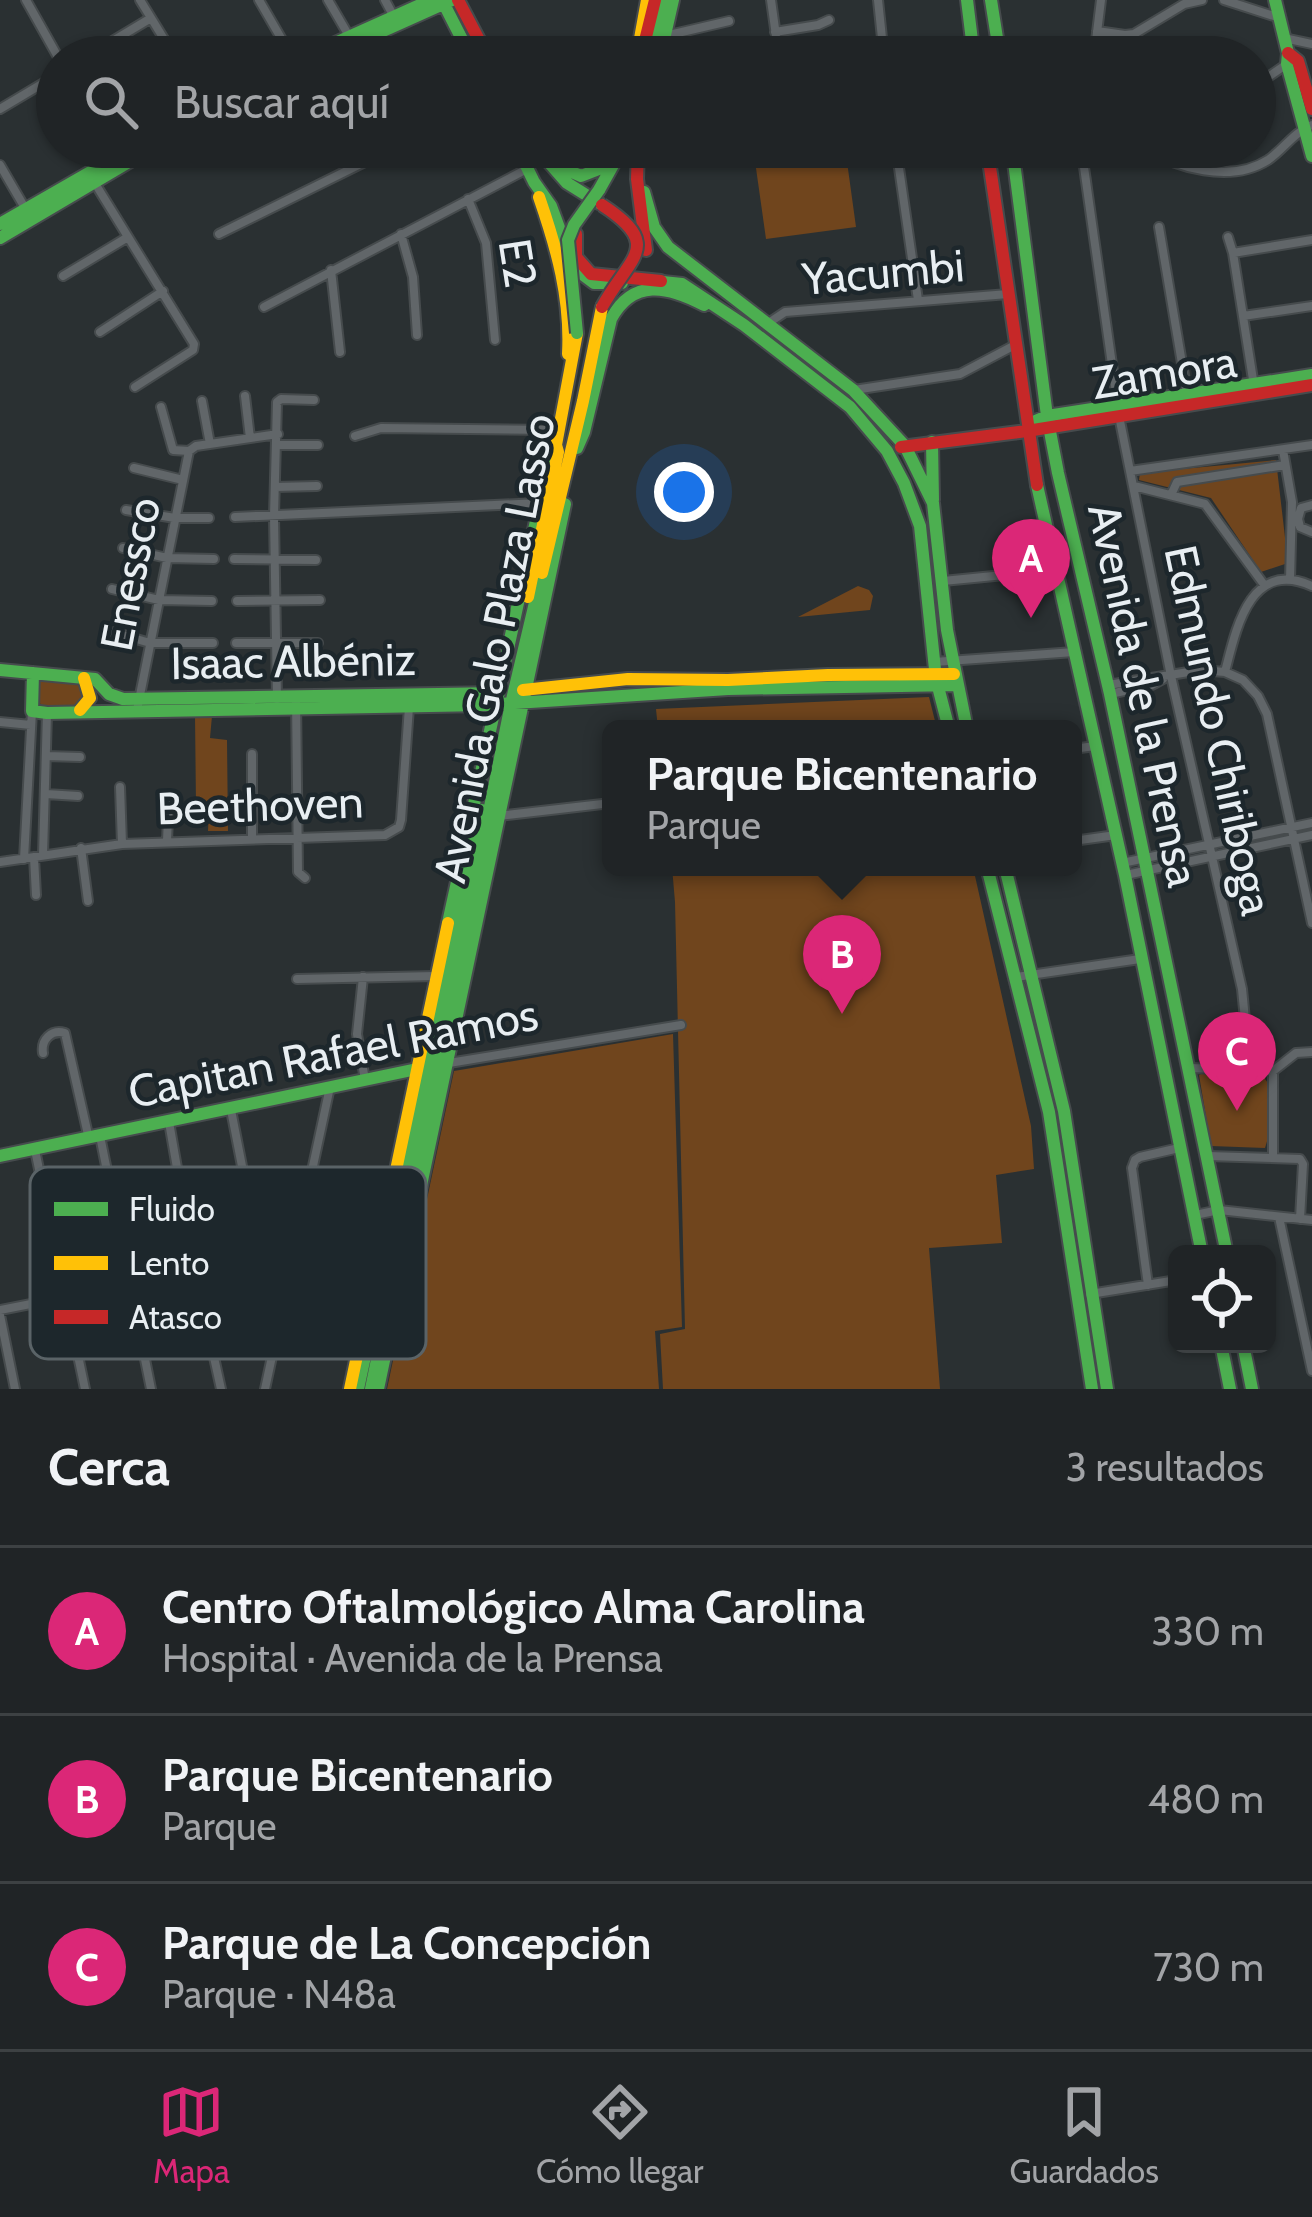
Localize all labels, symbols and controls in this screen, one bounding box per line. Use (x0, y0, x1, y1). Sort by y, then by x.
search box (36, 36, 1276, 168)
icon: search (78, 69, 144, 135)
text: Buscar aquí (174, 75, 389, 129)
street label: E2 (488, 235, 548, 291)
street label: Yacumbi (799, 238, 966, 306)
street label: Zamora (1088, 334, 1241, 410)
street label: Avenida Galo Plaza Lasso (422, 409, 566, 887)
your location (654, 462, 714, 522)
street label: Enessco (89, 493, 171, 655)
street label: Avenida de la Prensa (1077, 499, 1211, 892)
pin: A (992, 519, 1070, 618)
street label: Edmundo Chiriboga (1153, 540, 1285, 920)
street label: Isaac Albéniz (170, 632, 416, 690)
popup (602, 720, 1082, 876)
text: Parque Bicentenario (647, 747, 1037, 801)
street label: Beethoven (156, 774, 364, 836)
text: Parque (647, 801, 761, 849)
pin: B (803, 915, 881, 1014)
street label: Capitan Rafael Ramos (124, 987, 542, 1119)
pin: C (1198, 1012, 1276, 1111)
legend (30, 1167, 426, 1359)
text: Fluido (129, 1189, 215, 1229)
text: Lento (129, 1243, 209, 1283)
map controls (1168, 1245, 1276, 1353)
button: locate (1168, 1245, 1276, 1353)
text: Atasco (129, 1297, 222, 1337)
text: Cerca (48, 1436, 170, 1498)
text: 3 resultados (1066, 1443, 1264, 1491)
text: Centro Oftalmológico Alma Carolina (162, 1580, 865, 1634)
text: A (75, 1607, 99, 1655)
text: 330 m (1152, 1607, 1264, 1655)
text: Hospital · Avenida de la Prensa (162, 1634, 663, 1682)
text: Parque Bicentenario (162, 1748, 553, 1802)
text: B (75, 1775, 99, 1823)
text: 480 m (1148, 1775, 1264, 1823)
text: Parque (162, 1802, 276, 1850)
text: Parque de La Concepción (162, 1916, 651, 1970)
text: C (75, 1943, 99, 1991)
text: 730 m (1153, 1943, 1264, 1991)
text: Parque · N48a (162, 1970, 396, 2018)
tab: Mapa (153, 2079, 230, 2191)
tab: Cómo llegar (536, 2079, 703, 2191)
tab: Guardados (1010, 2079, 1159, 2191)

